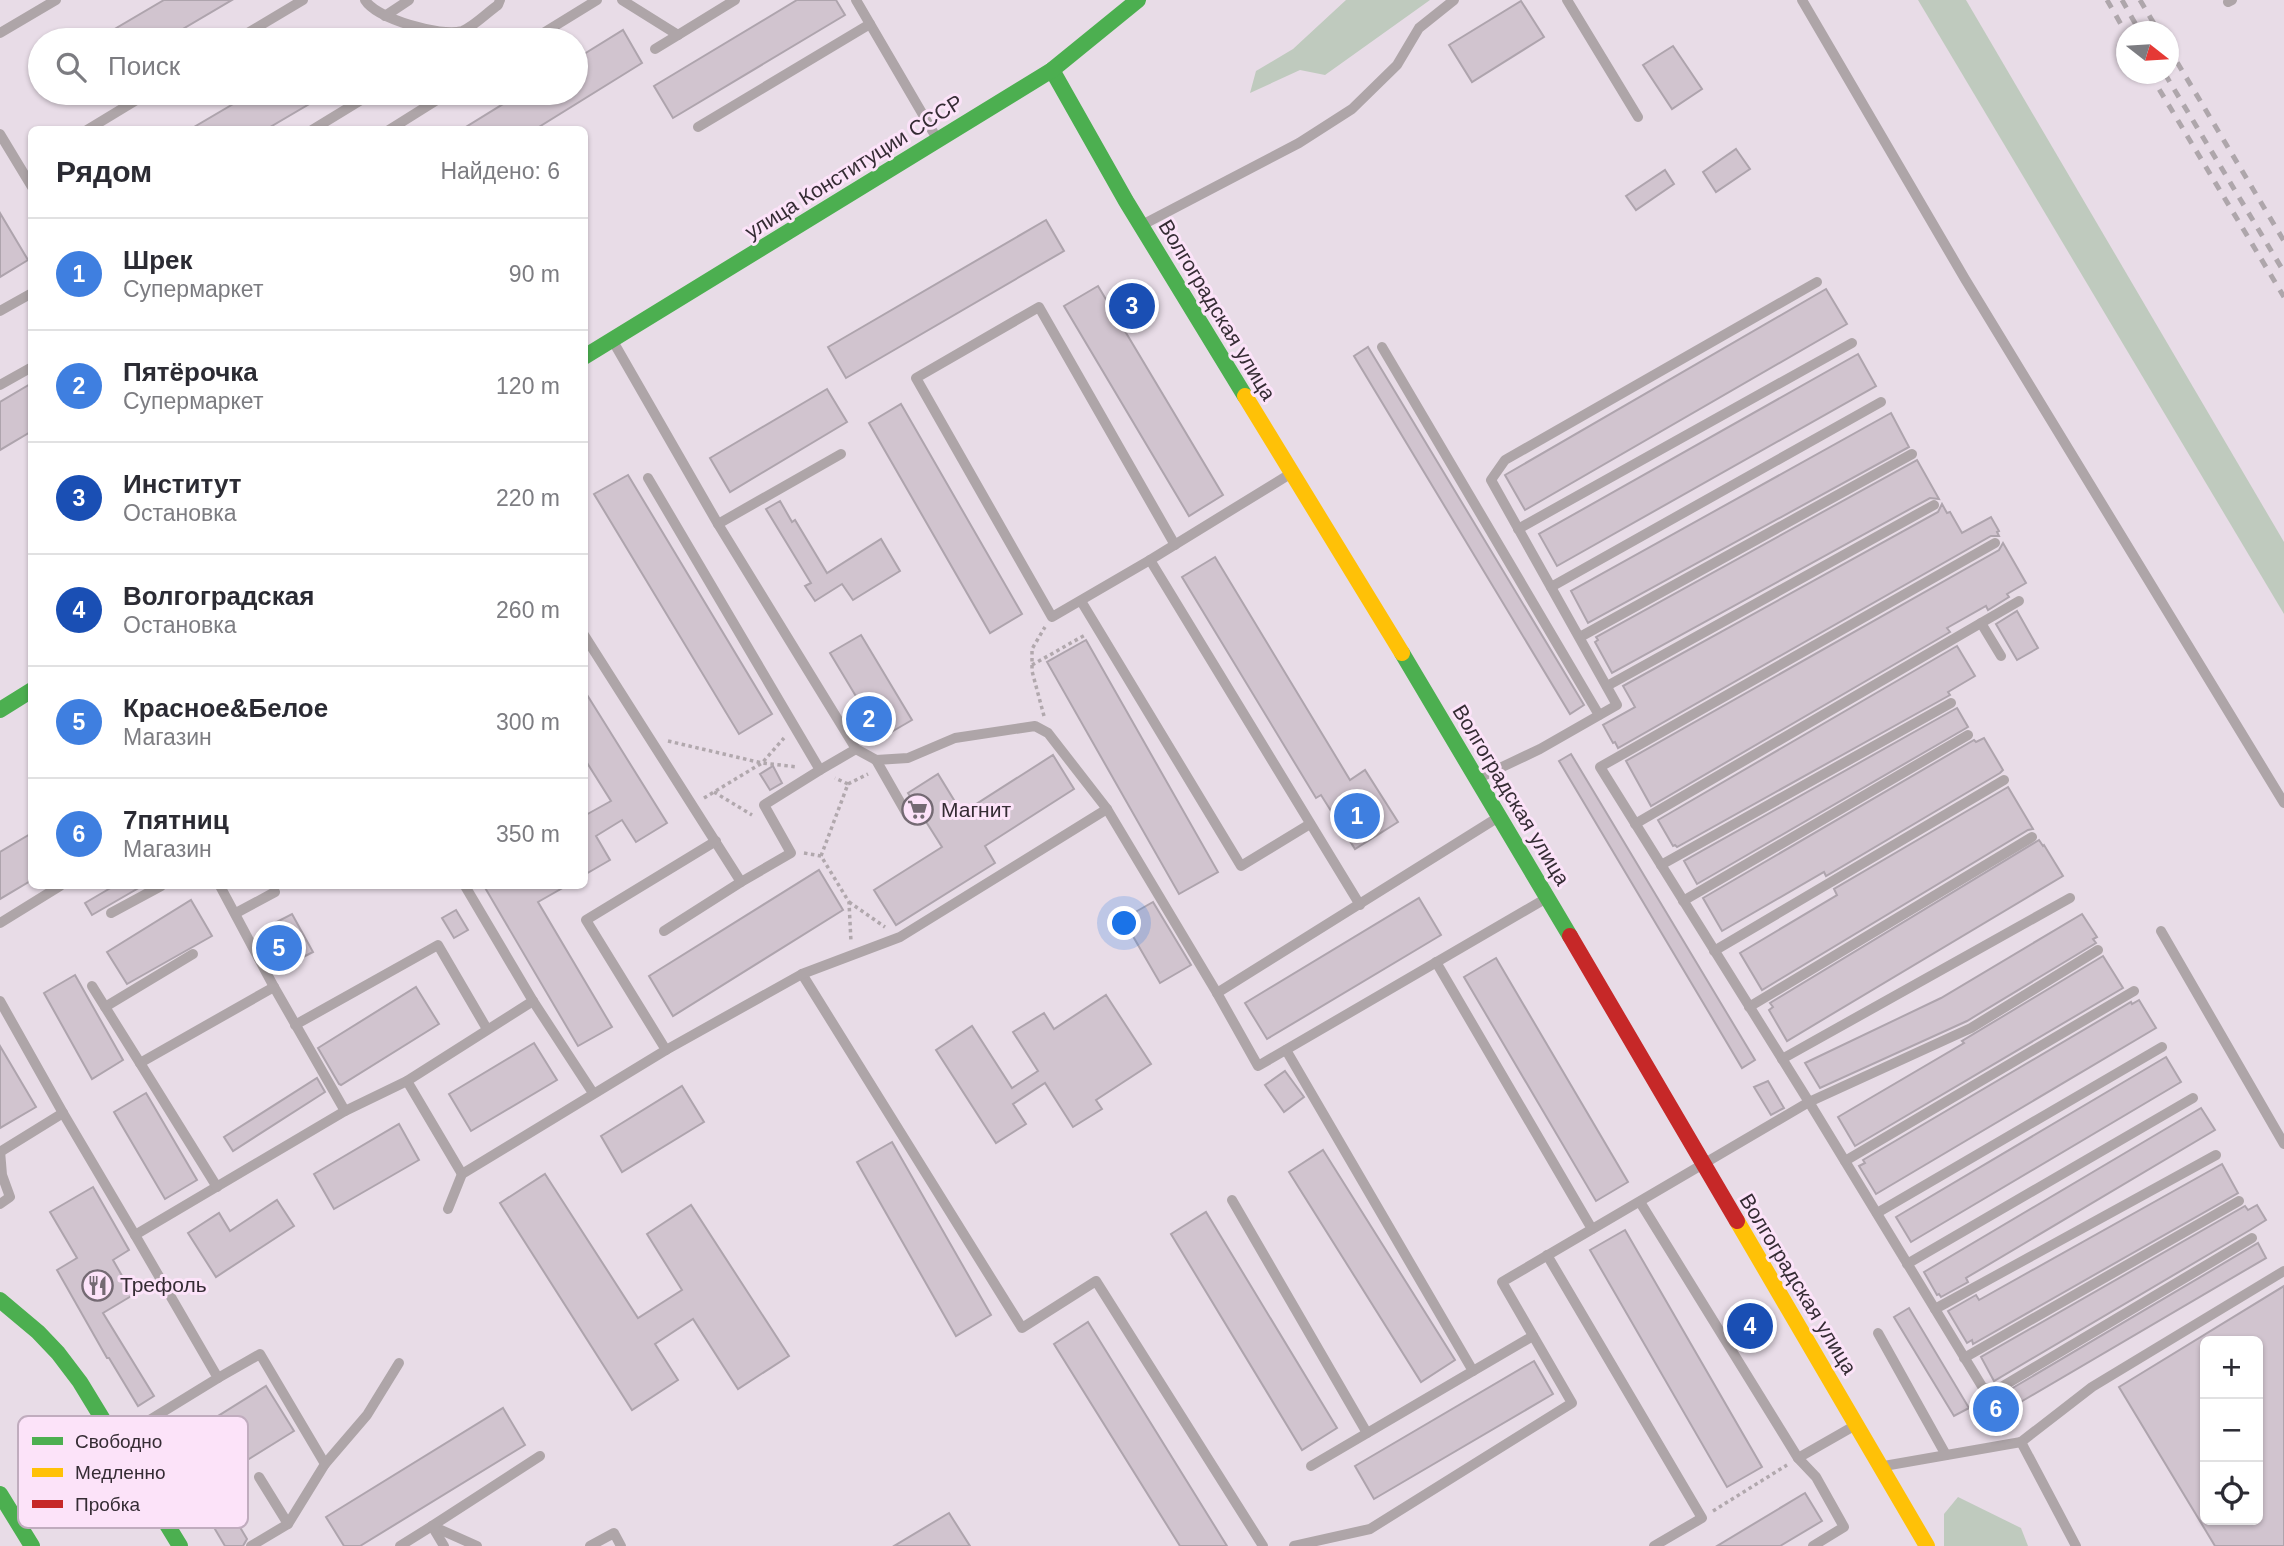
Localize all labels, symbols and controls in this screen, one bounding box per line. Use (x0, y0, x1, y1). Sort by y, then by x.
north arrow (2116, 21, 2179, 84)
search box (28, 28, 588, 105)
icon: search (52, 48, 90, 86)
text: Поиск (108, 51, 180, 81)
street label: улица Конституции СССР (741, 90, 967, 243)
text: Рядом (56, 155, 152, 188)
text: Найдено: 6 (440, 158, 560, 184)
street label: Волгоградская улица (1154, 215, 1281, 404)
text: Шрек (123, 245, 192, 275)
text: 1 (73, 261, 85, 287)
text: 90 m (509, 261, 560, 287)
text: Супермаркет (123, 276, 263, 302)
pin: 3 (1109, 280, 1155, 332)
text: Пятёрочка (123, 357, 258, 387)
text: 2 (73, 373, 85, 399)
text: 120 m (496, 373, 560, 399)
text: Супермаркет (123, 388, 263, 414)
text: Институт (123, 469, 241, 499)
text: 3 (73, 485, 85, 511)
text: 220 m (496, 485, 560, 511)
text: Остановка (123, 500, 237, 526)
text: Волгоградская (123, 581, 314, 611)
text: 4 (73, 597, 85, 623)
text: 260 m (496, 597, 560, 623)
text: Остановка (123, 612, 237, 638)
text: Красное&Белое (123, 693, 328, 723)
pin: 2 (846, 693, 892, 745)
street label: Волгоградская улица (1448, 700, 1575, 889)
text: 5 (73, 709, 85, 735)
text: 300 m (496, 709, 560, 735)
text: Магазин (123, 724, 212, 750)
pin: 1 (1334, 790, 1380, 842)
supermarket icon: Магнит (901, 793, 935, 827)
place label: Магнит (941, 798, 1011, 821)
text: 7пятниц (123, 805, 229, 835)
text: 6 (73, 821, 85, 847)
text: 350 m (496, 821, 560, 847)
text: Магазин (123, 836, 212, 862)
your location (1107, 906, 1141, 940)
pin: 5 (256, 922, 302, 974)
street label: Волгоградская улица (1735, 1189, 1862, 1378)
restaurant icon: Трефоль (80, 1268, 114, 1302)
place label: Трефоль (120, 1273, 207, 1296)
pin: 4 (1727, 1300, 1773, 1352)
map controls (2200, 1336, 2263, 1525)
button: + (2200, 1336, 2263, 1399)
pin: 6 (1973, 1383, 2019, 1435)
button: − (2200, 1399, 2263, 1462)
legend (18, 1416, 248, 1528)
text: Свободно (75, 1431, 162, 1452)
text: Медленно (75, 1462, 165, 1483)
button: locate (2200, 1462, 2263, 1525)
text: Пробка (75, 1494, 140, 1515)

